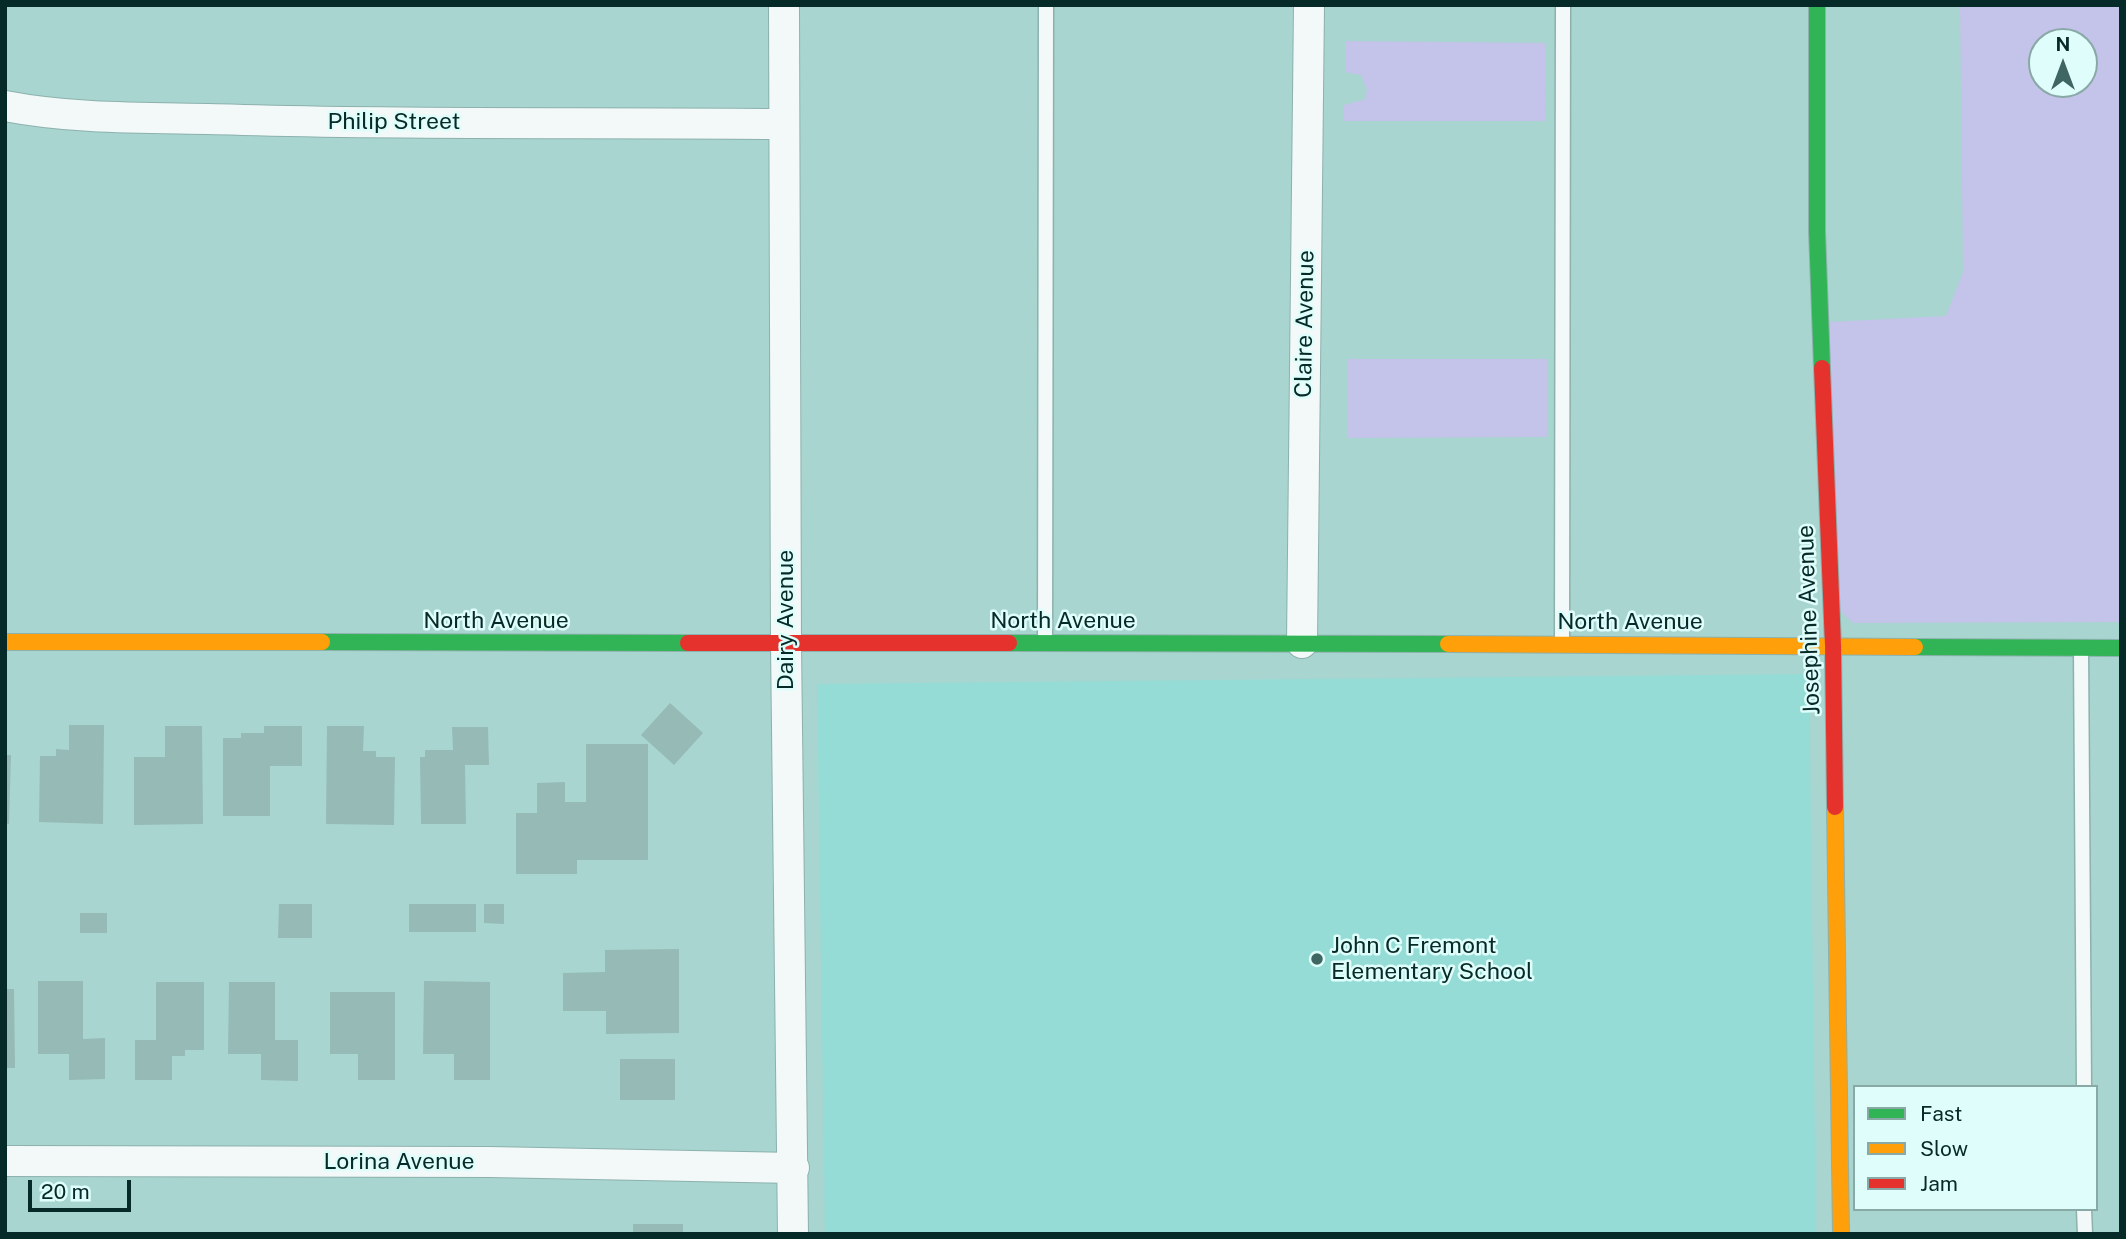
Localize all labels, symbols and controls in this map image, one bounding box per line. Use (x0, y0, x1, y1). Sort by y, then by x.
north arrow (2028, 28, 2098, 98)
text: N (2056, 33, 2070, 55)
street label: Philip Street (328, 108, 460, 136)
street label: Claire Avenue (1290, 250, 1320, 398)
street label: Josephine Avenue (1792, 524, 1826, 716)
street label: Dairy Avenue (772, 550, 800, 690)
street label: North Avenue (423, 607, 569, 635)
street label: North Avenue (990, 607, 1136, 635)
street label: North Avenue (1557, 608, 1703, 636)
place label: John C Fremont Elementary School (1331, 932, 1533, 986)
marker: John C Fremont Elementary School (1309, 951, 1325, 967)
legend (1853, 1085, 2098, 1211)
text: Fast (1920, 1101, 1962, 1126)
text: Slow (1920, 1136, 1968, 1161)
street label: Lorina Avenue (323, 1148, 475, 1176)
scale bar (32, 1166, 135, 1210)
text: Jam (1920, 1171, 1958, 1196)
text: 20 m (41, 1179, 90, 1204)

